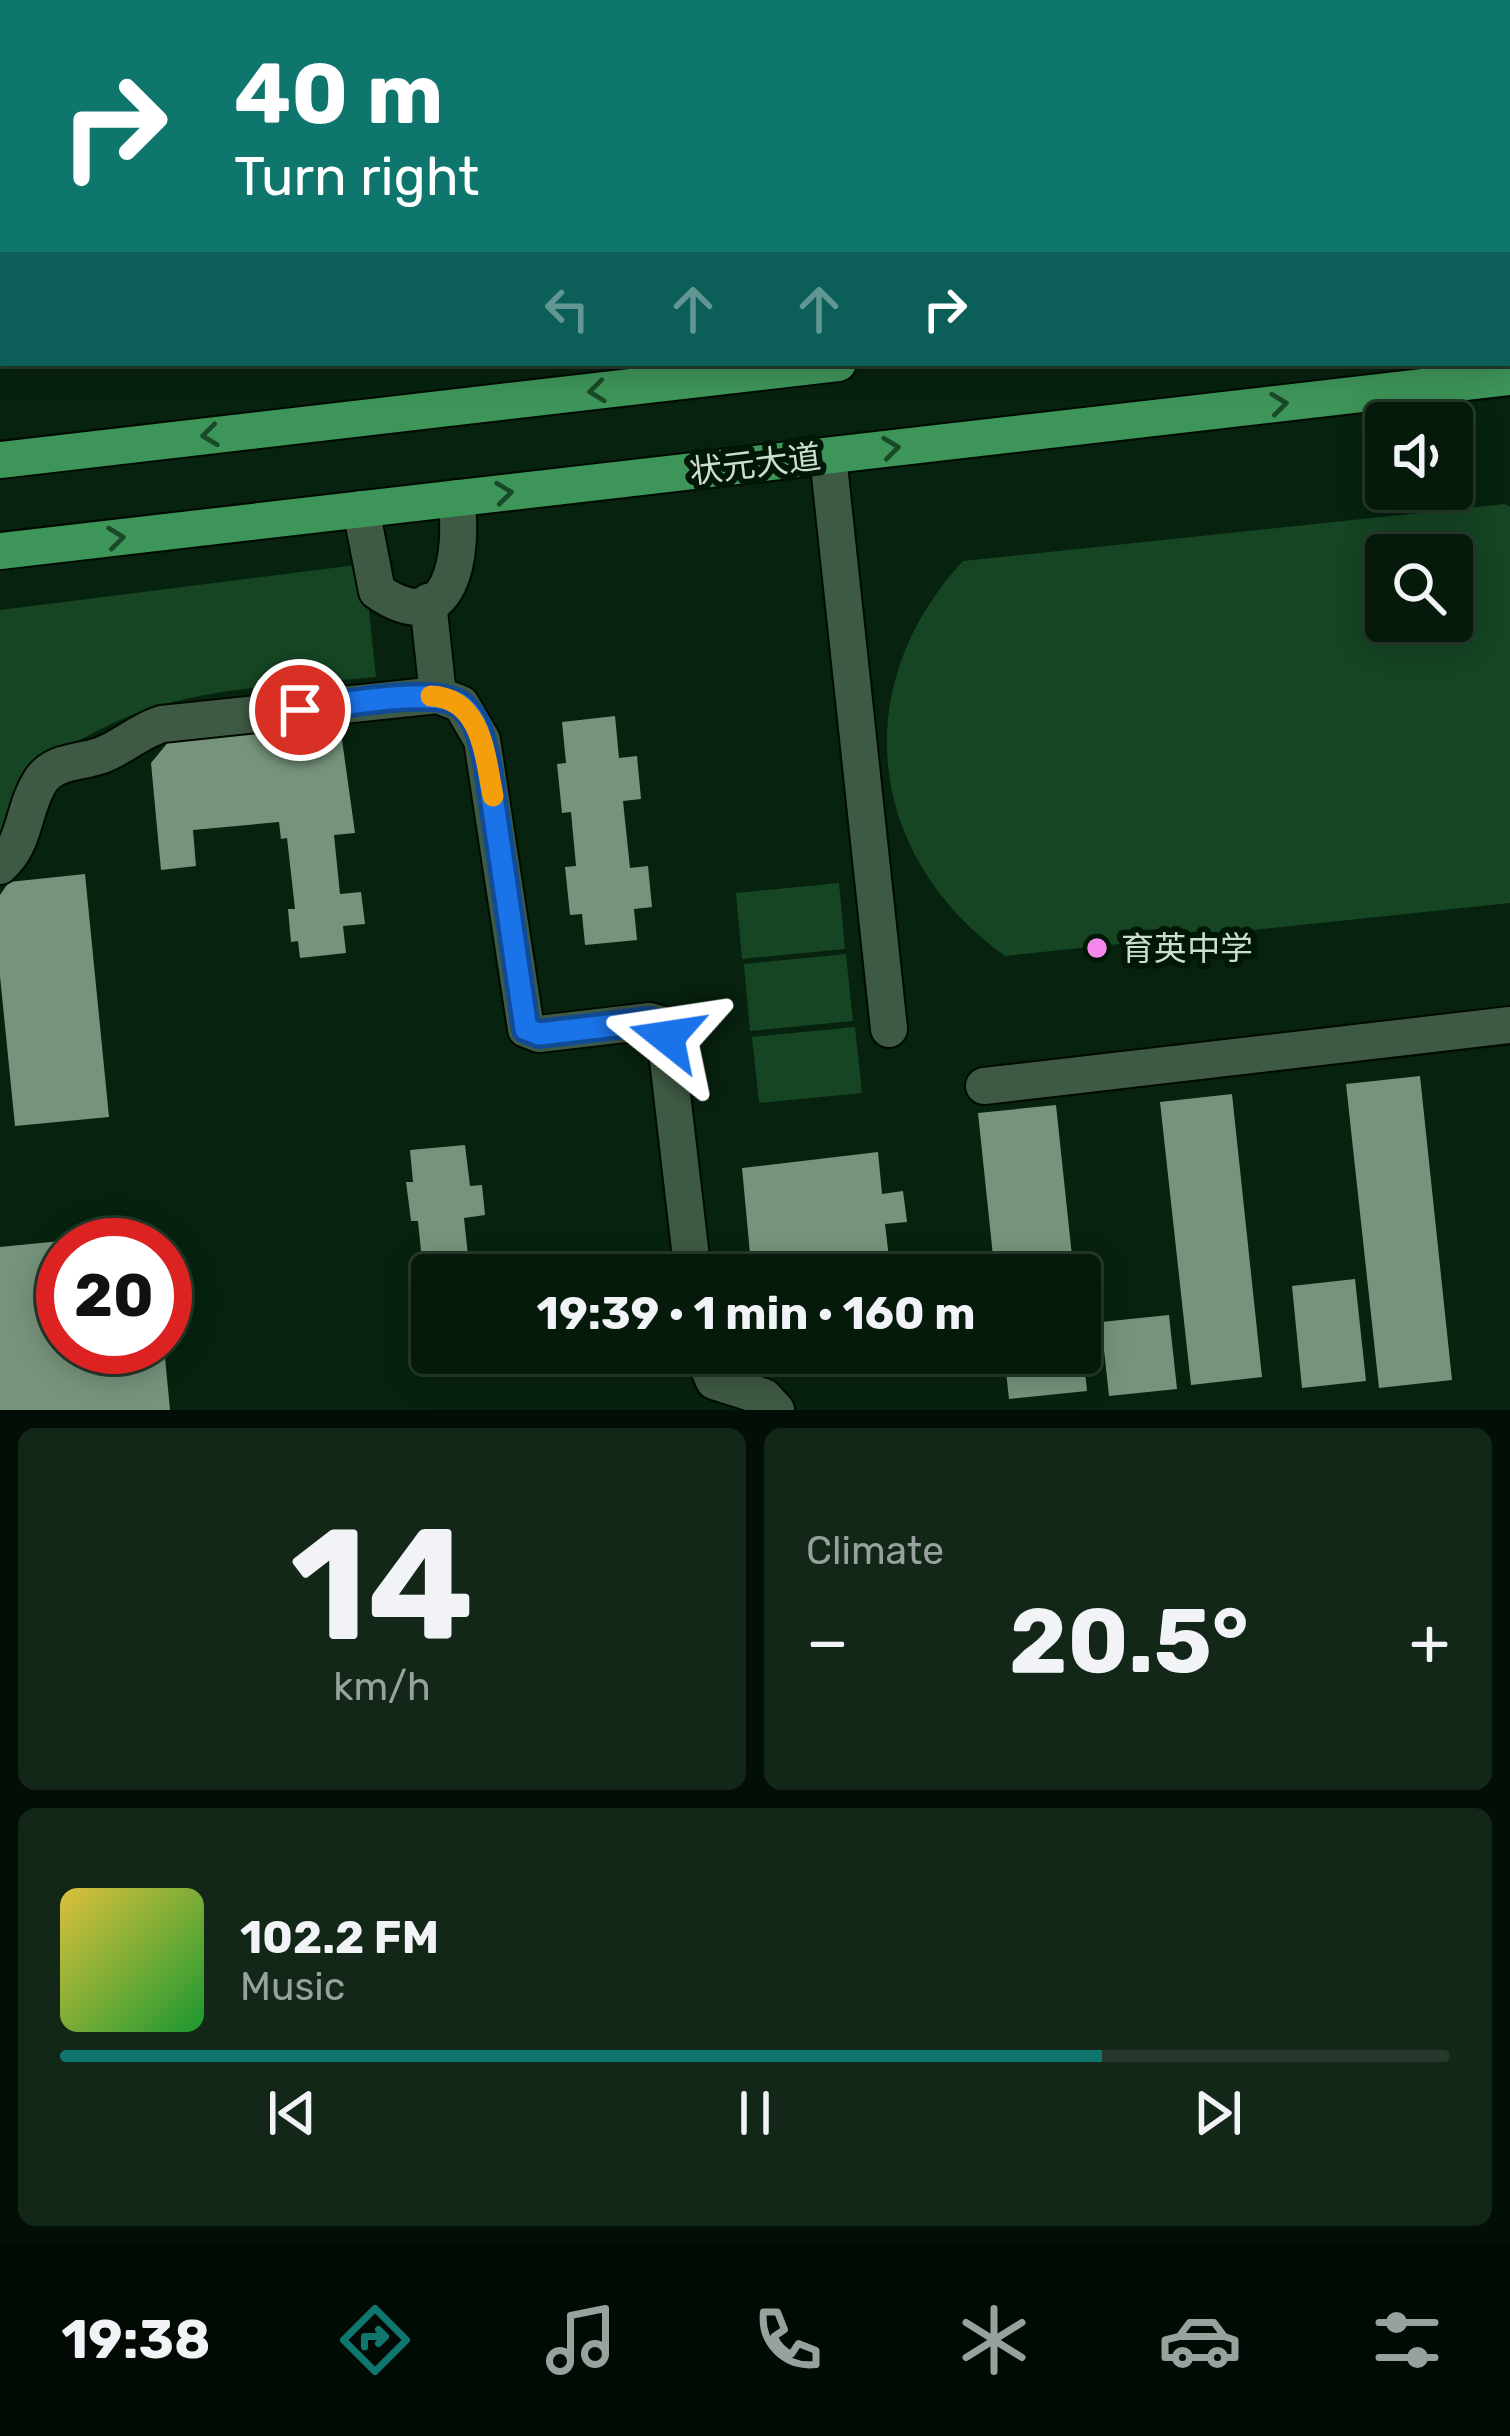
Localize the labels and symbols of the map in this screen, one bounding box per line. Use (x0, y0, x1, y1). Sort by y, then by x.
one-way arrow (587, 377, 607, 403)
one-way arrow (1269, 391, 1288, 417)
one-way arrow (200, 422, 219, 448)
one-way arrow (881, 436, 901, 462)
street label: 状元大道 (687, 437, 823, 491)
one-way arrow (495, 481, 514, 506)
one-way arrow (106, 525, 126, 551)
pin (249, 659, 351, 761)
place label: 育英中学 (1121, 929, 1253, 968)
marker: 育英中学 (1084, 935, 1110, 961)
position arrow (604, 974, 730, 1100)
speed limit sign: 20 (36, 1218, 192, 1374)

